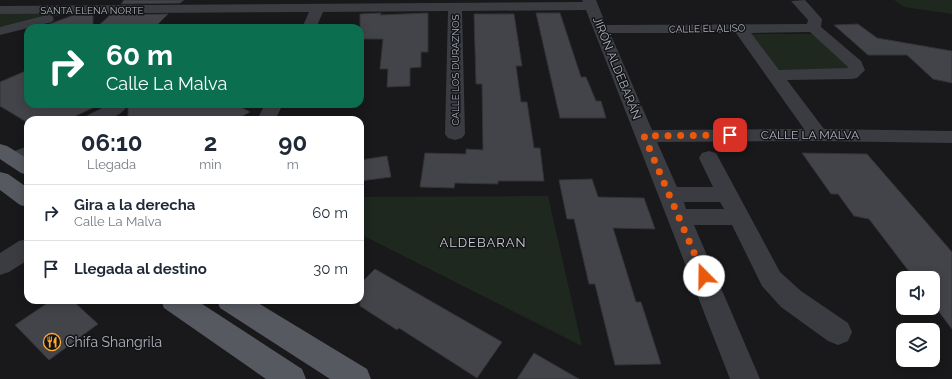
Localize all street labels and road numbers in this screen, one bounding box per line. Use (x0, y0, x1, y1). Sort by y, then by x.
street label: SANTA ELENA NORTE (40, 5, 144, 16)
street label: CALLE LOS DURAZNOS (450, 14, 461, 126)
street label: JIRÓN ALDEBARÁN (590, 15, 644, 121)
street label: CALLE EL ALISO (669, 22, 746, 35)
street label: CALLE LA MALVA (761, 128, 859, 142)

